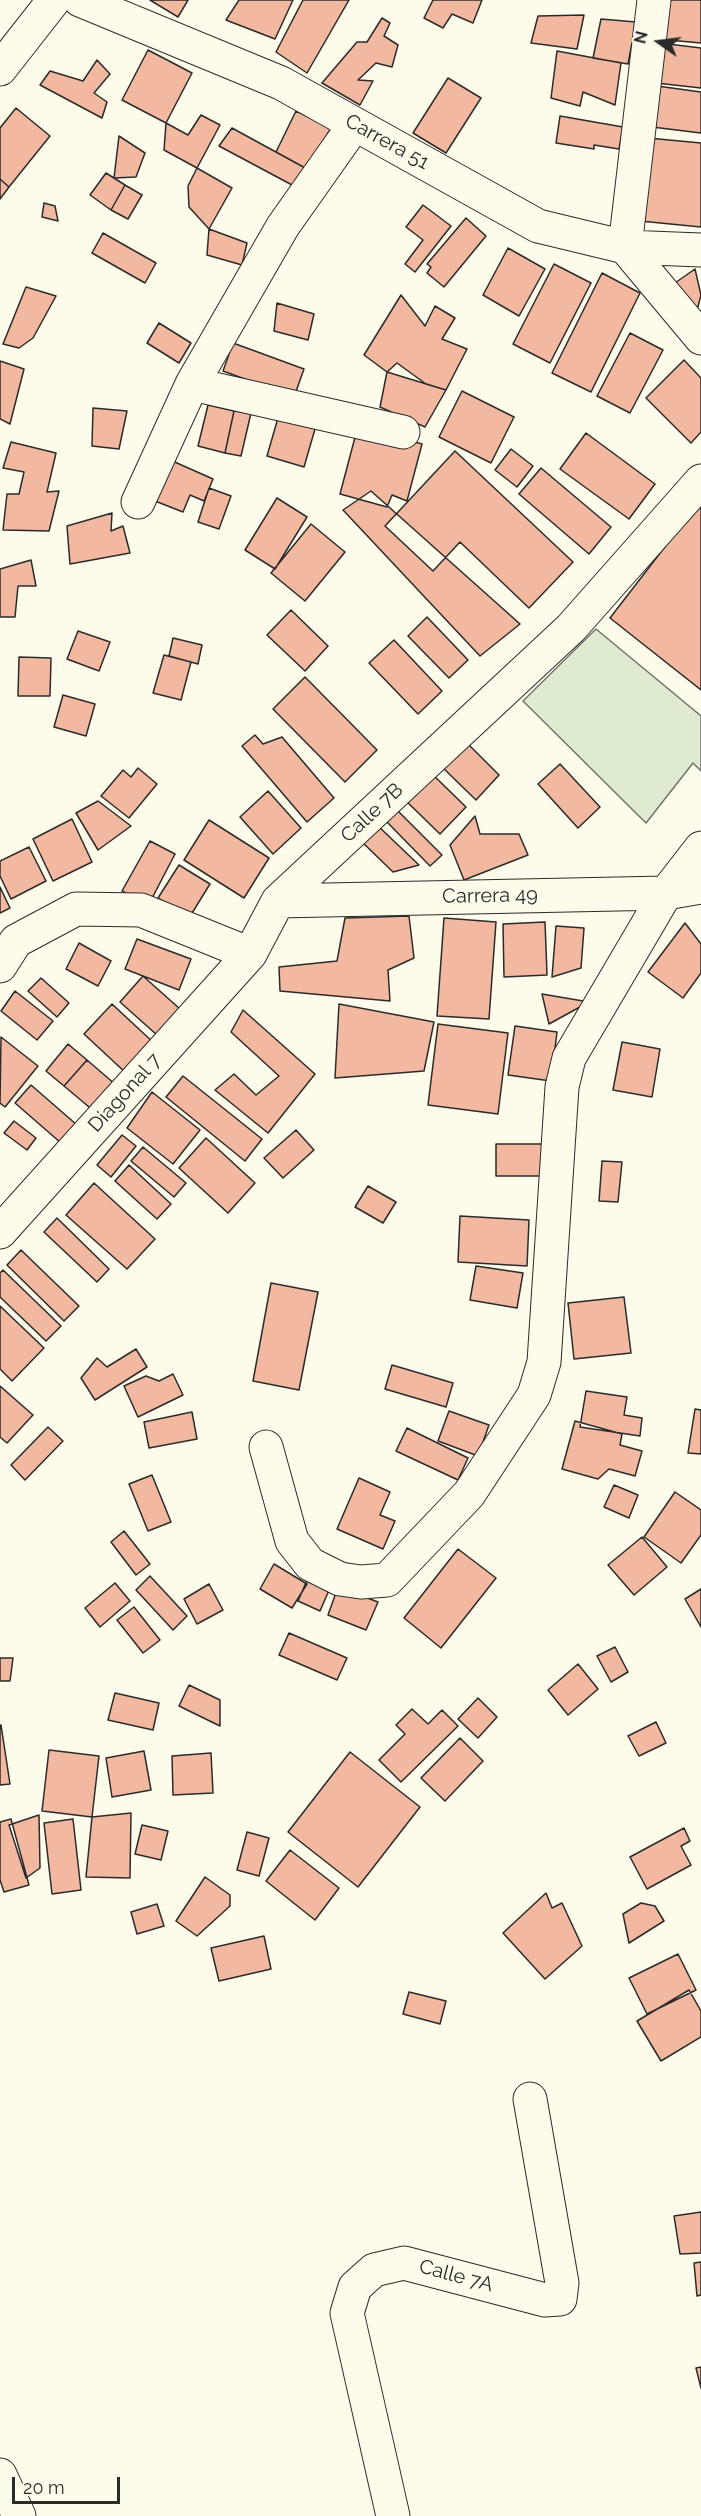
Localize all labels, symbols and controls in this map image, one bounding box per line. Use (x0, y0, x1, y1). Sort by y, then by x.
north arrow (629, 12, 689, 72)
text: N (630, 29, 652, 46)
street label: Carrera 51 (341, 109, 433, 175)
street label: Calle 7B (336, 778, 408, 848)
street label: Carrera 49 (442, 883, 538, 909)
street label: Diagonal 7 (83, 1049, 167, 1137)
street label: Calle 7A (416, 2255, 496, 2297)
scale bar (15, 2465, 123, 2503)
text: 20 m (23, 2477, 65, 2498)

